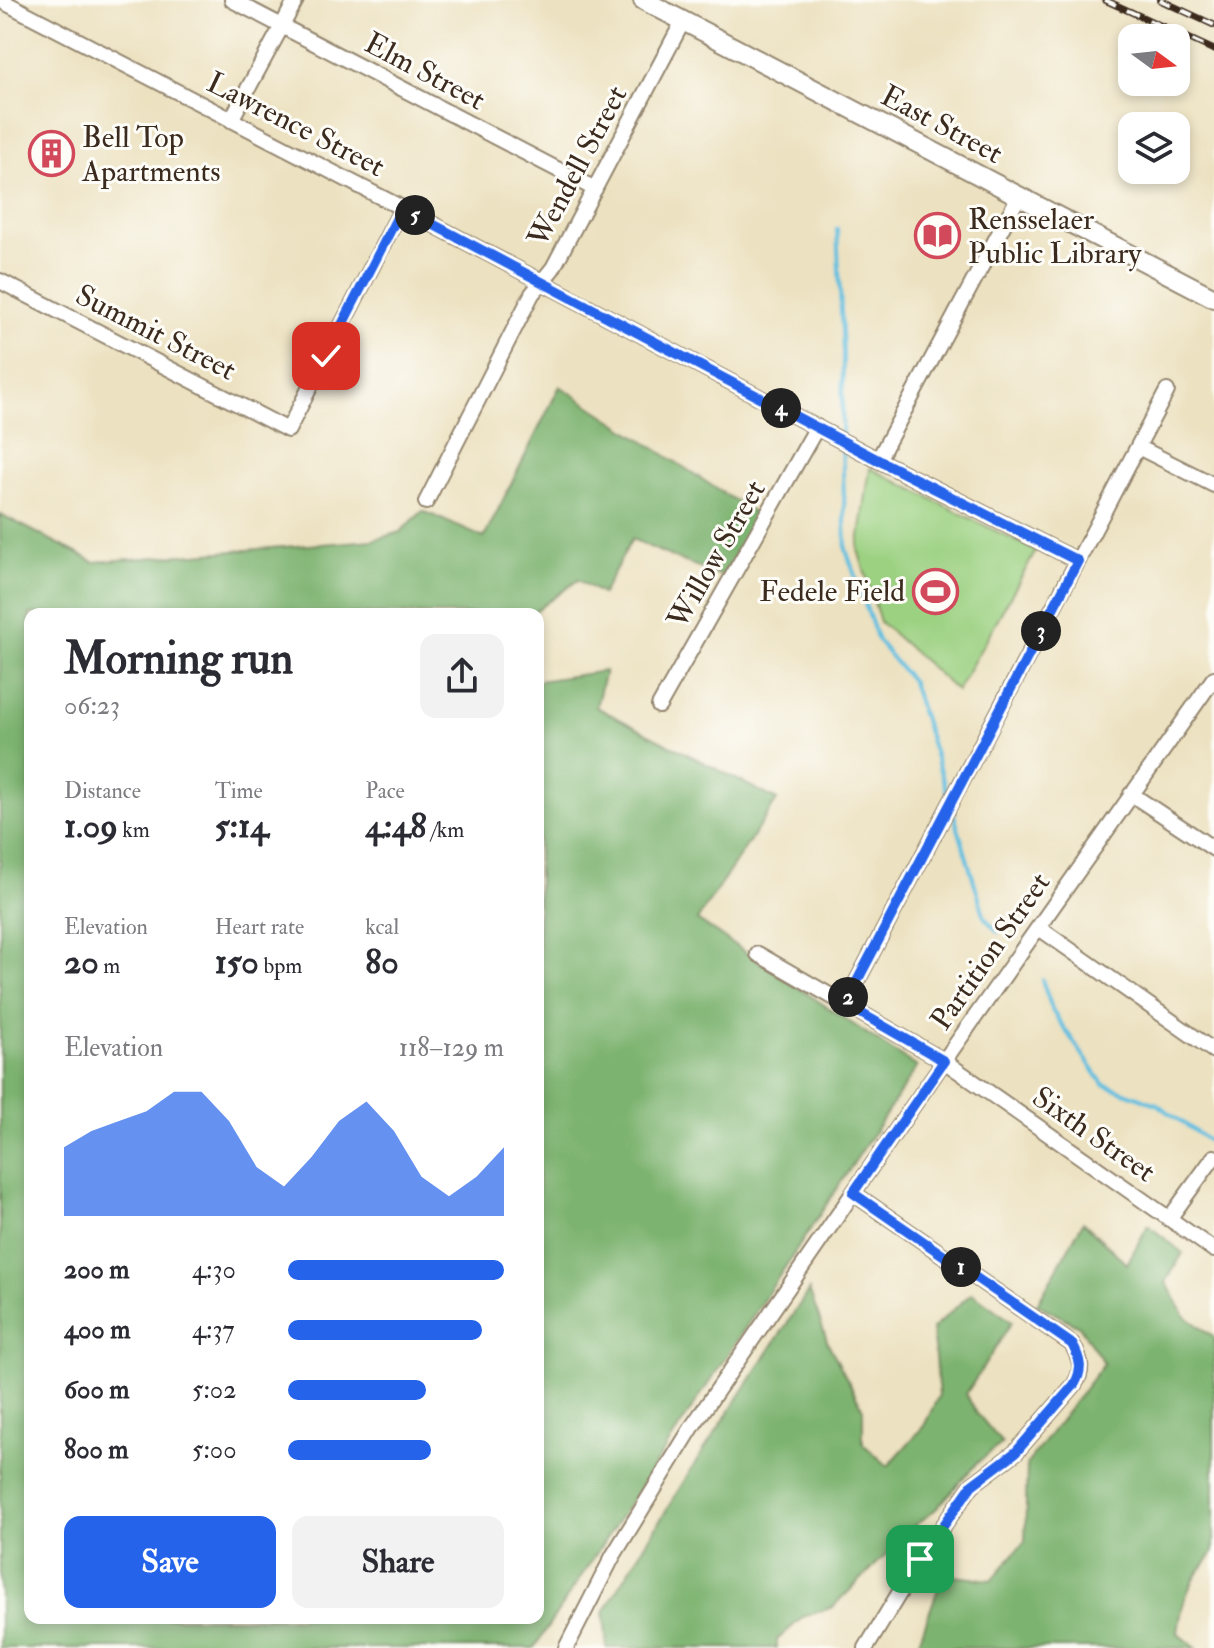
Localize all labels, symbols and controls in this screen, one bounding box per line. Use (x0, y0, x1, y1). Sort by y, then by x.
street label: Elm Street (358, 24, 492, 119)
north arrow (1118, 24, 1190, 96)
map controls (1118, 24, 1190, 184)
street label: Lawrence Street (201, 64, 391, 185)
street label: East Street (875, 77, 1009, 172)
street label: Wendell Street (519, 79, 635, 254)
button: layers (1118, 112, 1190, 184)
place label: Bell Top Apartments (81, 119, 220, 190)
building icon: Bell Top Apartments (27, 130, 75, 178)
pin: 5 (395, 195, 435, 235)
text: 5 (410, 201, 420, 229)
place label: Rensselaer Public Library (968, 201, 1142, 272)
library icon: Rensselaer Public Library (913, 212, 961, 260)
street label: Summit Street (70, 276, 242, 389)
pin (292, 322, 360, 390)
icon: check (304, 334, 348, 378)
pin: 4 (761, 388, 801, 428)
text: 4 (775, 394, 787, 422)
street label: Willow Street (659, 473, 774, 636)
sports icon: Fedele Field (912, 567, 960, 615)
place label: Fedele Field (759, 573, 905, 610)
pin: 3 (1021, 611, 1061, 651)
text: 3 (1037, 617, 1045, 645)
text: Morning run (64, 632, 293, 687)
button: share (420, 634, 504, 718)
text: 06:23 (64, 690, 120, 722)
text: Distance (64, 777, 141, 805)
text: Time (215, 777, 263, 805)
text: Pace (365, 777, 405, 805)
text: 1.09 (64, 805, 118, 848)
text: 5:14 (215, 805, 268, 848)
text: 4:48 (365, 805, 426, 848)
text: km (118, 816, 150, 844)
text: /km (426, 816, 464, 844)
street label: Partition Street (922, 865, 1058, 1037)
text: Elevation (64, 913, 148, 941)
text: Heart rate (215, 913, 304, 941)
text: kcal (365, 913, 399, 941)
text: 20 (64, 941, 99, 984)
text: 150 (215, 941, 259, 984)
text: 80 (365, 941, 399, 984)
text: m (99, 952, 120, 980)
text: bpm (259, 952, 302, 980)
pin: 2 (828, 977, 868, 1017)
text: 2 (842, 983, 854, 1011)
text: Elevation (64, 1032, 163, 1064)
text: 118–129 m (399, 1032, 504, 1064)
street label: Sixth Street (1025, 1079, 1163, 1190)
pin: 1 (941, 1247, 981, 1287)
text: 1 (957, 1253, 965, 1281)
text: 200 m (64, 1254, 129, 1286)
text: 4:30 (192, 1254, 236, 1286)
text: 400 m (64, 1314, 130, 1346)
text: 4:37 (192, 1314, 234, 1346)
text: 600 m (64, 1374, 129, 1406)
text: 5:02 (192, 1374, 236, 1406)
text: 800 m (64, 1434, 129, 1466)
text: 5:00 (192, 1434, 237, 1466)
button: Save (64, 1516, 276, 1608)
button: Share (292, 1516, 504, 1608)
pin (886, 1525, 954, 1593)
icon: arrive (898, 1537, 942, 1581)

